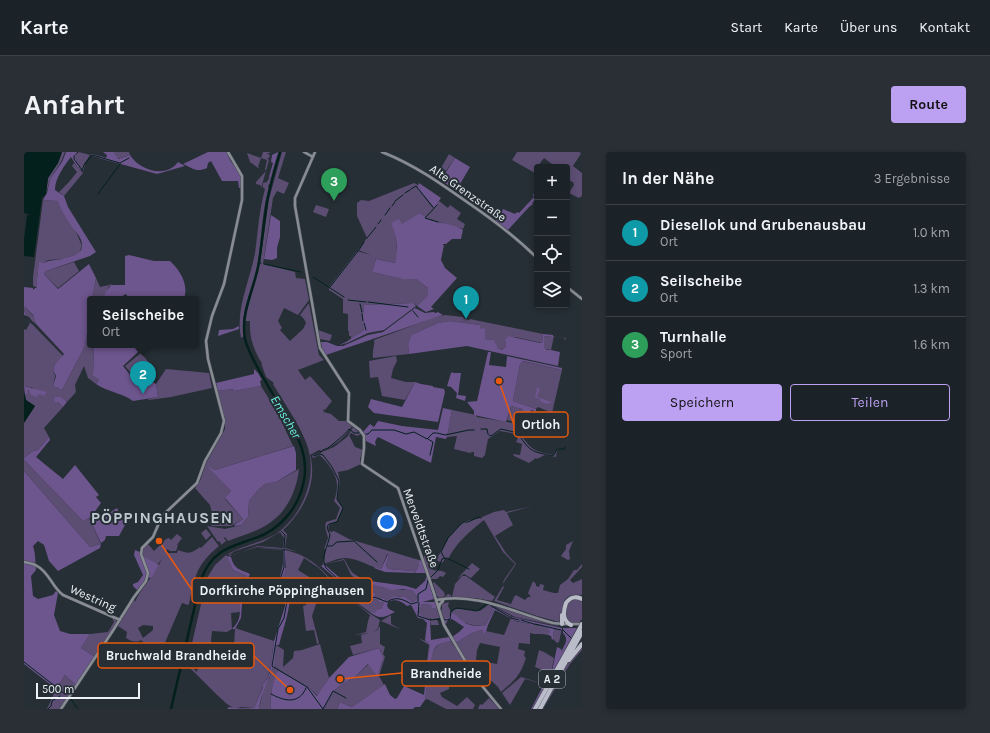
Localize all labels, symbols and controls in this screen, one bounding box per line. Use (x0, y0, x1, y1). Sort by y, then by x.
text: Karte (20, 17, 69, 39)
text: Start (730, 19, 762, 36)
text: Karte (784, 19, 818, 36)
text: Über uns (840, 19, 897, 36)
text: Kontakt (919, 19, 970, 36)
button: Route (891, 86, 966, 123)
text: Anfahrt (24, 88, 125, 121)
street label: Alte Grenzstraße (427, 161, 509, 225)
map controls (534, 164, 570, 308)
button: + (534, 164, 570, 200)
pin: 3 (321, 168, 347, 201)
text: In der Nähe (622, 168, 714, 188)
text: 3 Ergebnisse (874, 171, 950, 186)
button: − (534, 200, 570, 236)
text: Diesellok und Grubenausbau (660, 216, 867, 234)
text: 1 (633, 225, 637, 240)
text: 1.0 km (913, 225, 950, 240)
text: Ort (660, 234, 678, 249)
button: locate (534, 236, 570, 272)
button: layers (534, 272, 570, 308)
text: Seilscheibe (660, 272, 742, 290)
text: 2 (631, 281, 639, 296)
text: 1.3 km (913, 281, 950, 296)
pin: 1 (453, 286, 479, 319)
text: Ort (660, 290, 678, 305)
popup (87, 296, 199, 348)
text: Seilscheibe (102, 306, 184, 324)
text: Ort (102, 324, 120, 339)
text: Turnhalle (660, 328, 727, 346)
text: 3 (631, 337, 639, 352)
text: 1.6 km (913, 337, 950, 352)
text: Sport (660, 346, 692, 361)
pin: 2 (130, 361, 156, 394)
button: Speichern (622, 384, 782, 421)
button: Teilen (790, 384, 950, 421)
water label: Emscher (268, 393, 305, 442)
callout: Ortloh (514, 412, 568, 437)
text: Ortloh (522, 417, 560, 432)
street label: Merveldtstraße (400, 487, 442, 569)
district label: PÖPPINGHAUSEN (91, 508, 233, 527)
your location (377, 512, 397, 532)
callout: Dorfkirche Pöppinghausen (192, 578, 372, 603)
street label: Westring (68, 582, 119, 615)
text: Dorfkirche Pöppinghausen (200, 583, 364, 598)
callout: Bruchwald Brandheide (98, 643, 254, 668)
text: Bruchwald Brandheide (106, 648, 246, 663)
callout: Brandheide (402, 661, 490, 686)
text: Brandheide (410, 666, 482, 681)
road number: A 2 (539, 670, 565, 688)
scale bar (36, 681, 140, 700)
text: 500 m (42, 683, 74, 696)

